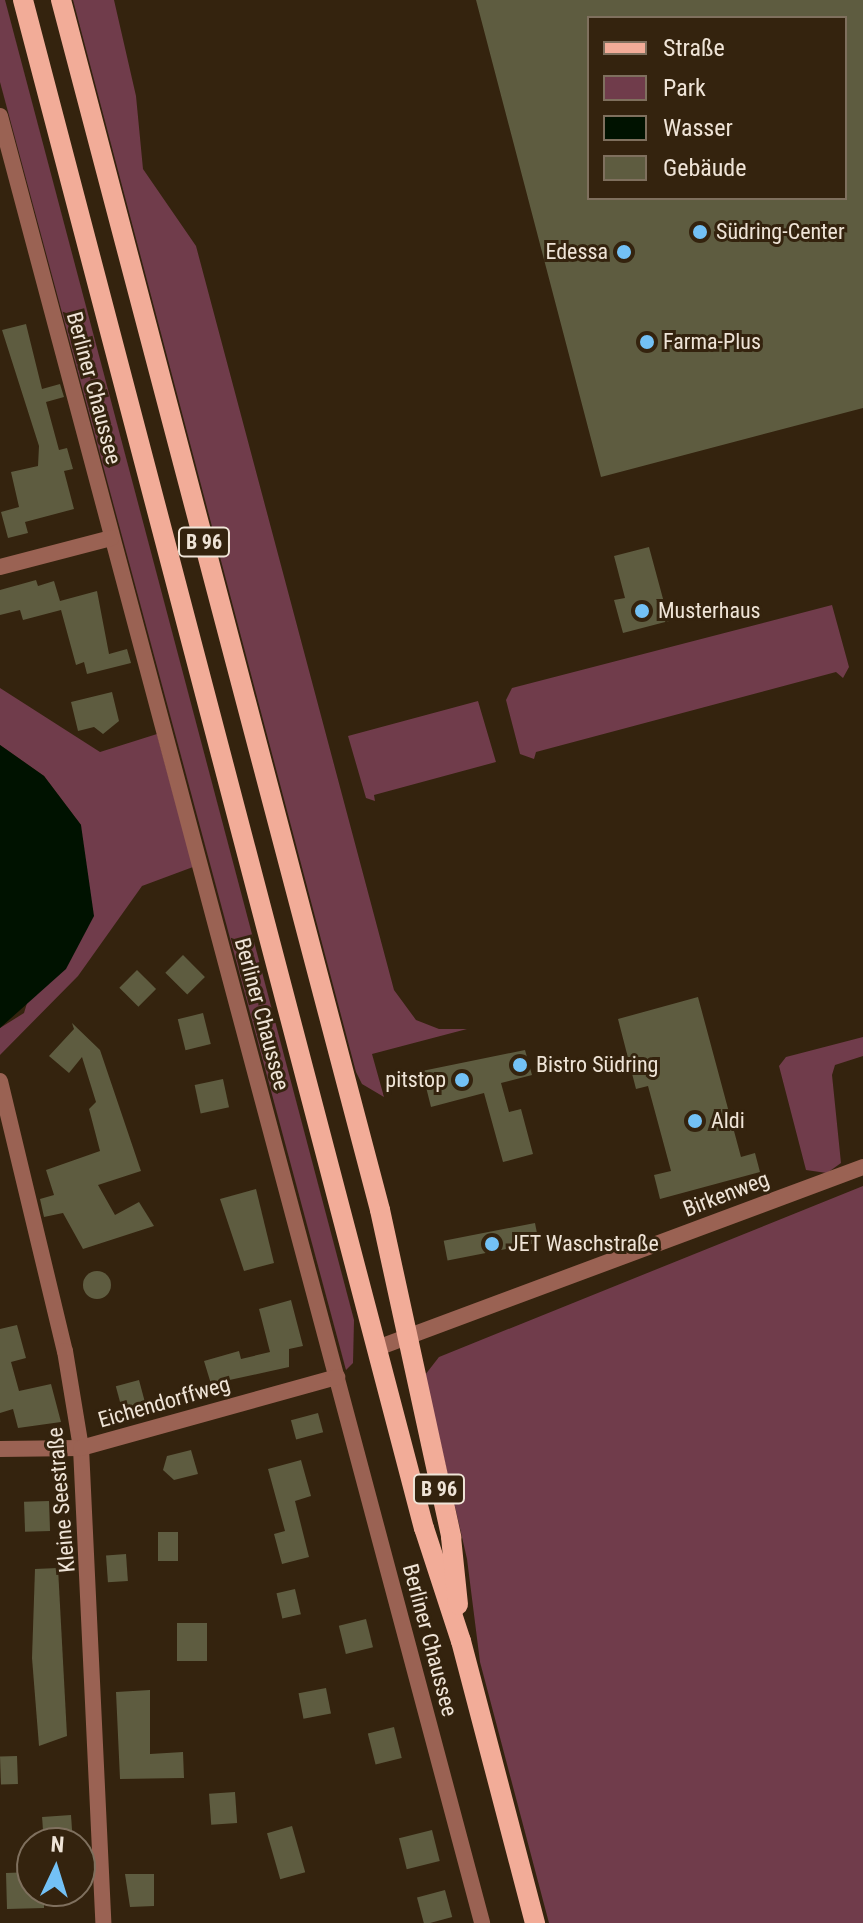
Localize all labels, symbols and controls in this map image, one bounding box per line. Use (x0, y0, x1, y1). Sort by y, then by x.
legend (587, 16, 847, 200)
text: Straße (663, 34, 725, 62)
text: Park (663, 74, 706, 102)
text: Wasser (663, 114, 733, 142)
text: Gebäude (663, 154, 747, 182)
place label: Südring-Center (716, 219, 845, 245)
marker: Südring-Center (691, 223, 709, 241)
place label: Edessa (545, 239, 608, 265)
marker: Edessa (615, 243, 633, 261)
street label: Berliner Chaussee (61, 309, 127, 467)
place label: Farma-Plus (663, 329, 761, 355)
marker: Farma-Plus (638, 333, 656, 351)
road number: B 96 (176, 526, 232, 558)
place label: Musterhaus (658, 598, 761, 624)
marker: Musterhaus (633, 602, 651, 620)
street label: Berliner Chaussee (229, 935, 295, 1093)
place label: Bistro Südring (536, 1052, 658, 1078)
marker: Bistro Südring (511, 1056, 529, 1074)
place label: pitstop (385, 1067, 446, 1093)
marker: pitstop (453, 1071, 471, 1089)
place label: Aldi (711, 1108, 745, 1134)
marker: Aldi (686, 1112, 704, 1130)
street label: Birkenweg (679, 1166, 773, 1222)
place label: JET Waschstraße (508, 1231, 659, 1257)
marker: JET Waschstraße (483, 1235, 501, 1253)
street label: Eichendorffweg (95, 1371, 233, 1433)
street label: Kleine Seestraße (42, 1426, 80, 1574)
road number: B 96 (411, 1473, 467, 1505)
street label: Berliner Chaussee (397, 1561, 463, 1719)
north arrow (16, 1827, 96, 1907)
text: N (50, 1832, 65, 1857)

